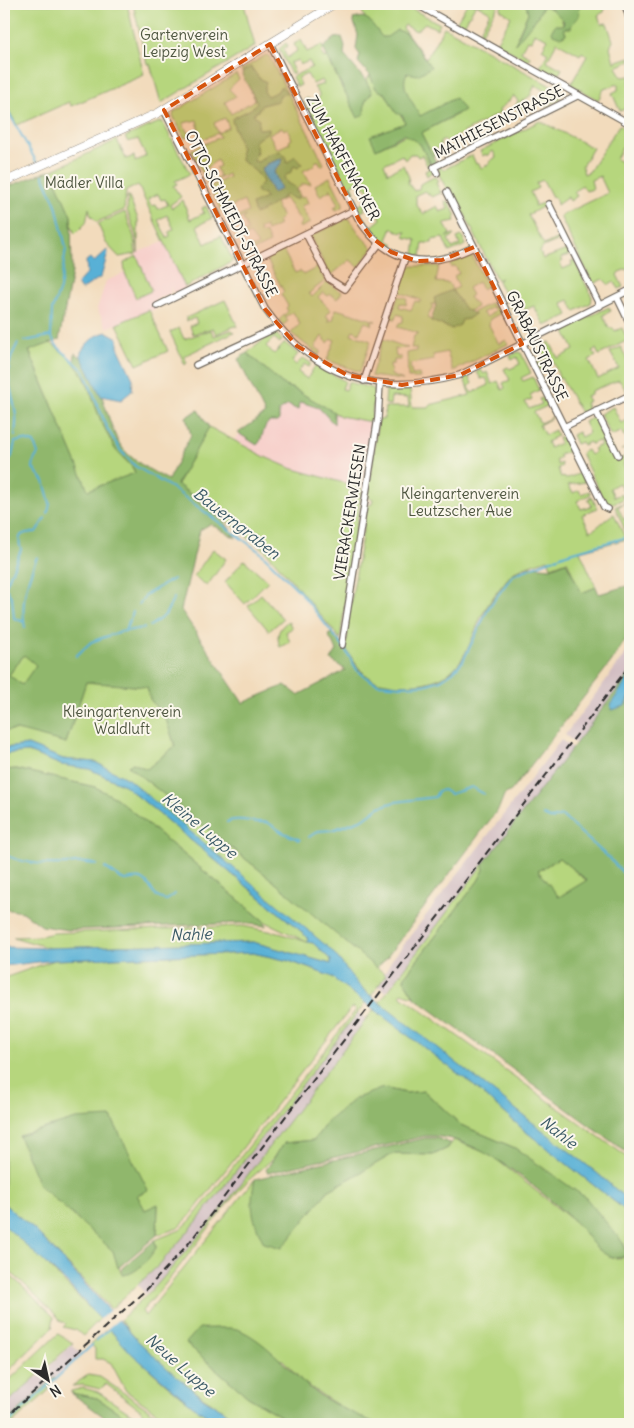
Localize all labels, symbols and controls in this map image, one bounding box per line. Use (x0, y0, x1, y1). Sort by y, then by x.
park label: Gartenverein Leipzig West (140, 25, 228, 61)
street label: MATHIESENSTRASSE (431, 80, 567, 163)
street label: ZUM HARFENACKER (302, 92, 385, 224)
street label: OTTO-SCHMIEDT-STRASSE (181, 127, 282, 300)
park label: Mädler Villa (45, 173, 124, 192)
street label: GRABAUSTRASSE (502, 287, 572, 404)
street label: VIERACKERWIESEN (329, 442, 370, 581)
water label: Bauerngraben (190, 483, 285, 563)
park label: Kleingartenverein Leutzscher Aue (401, 484, 520, 520)
park label: Kleingartenverein Waldluft (63, 702, 182, 738)
water label: Kleine Luppe (158, 788, 243, 863)
water label: Nahle (170, 923, 213, 945)
water label: Nahle (536, 1111, 583, 1153)
water label: Neue Luppe (142, 1329, 221, 1402)
north arrow (22, 1356, 72, 1406)
text: N (46, 1381, 64, 1401)

